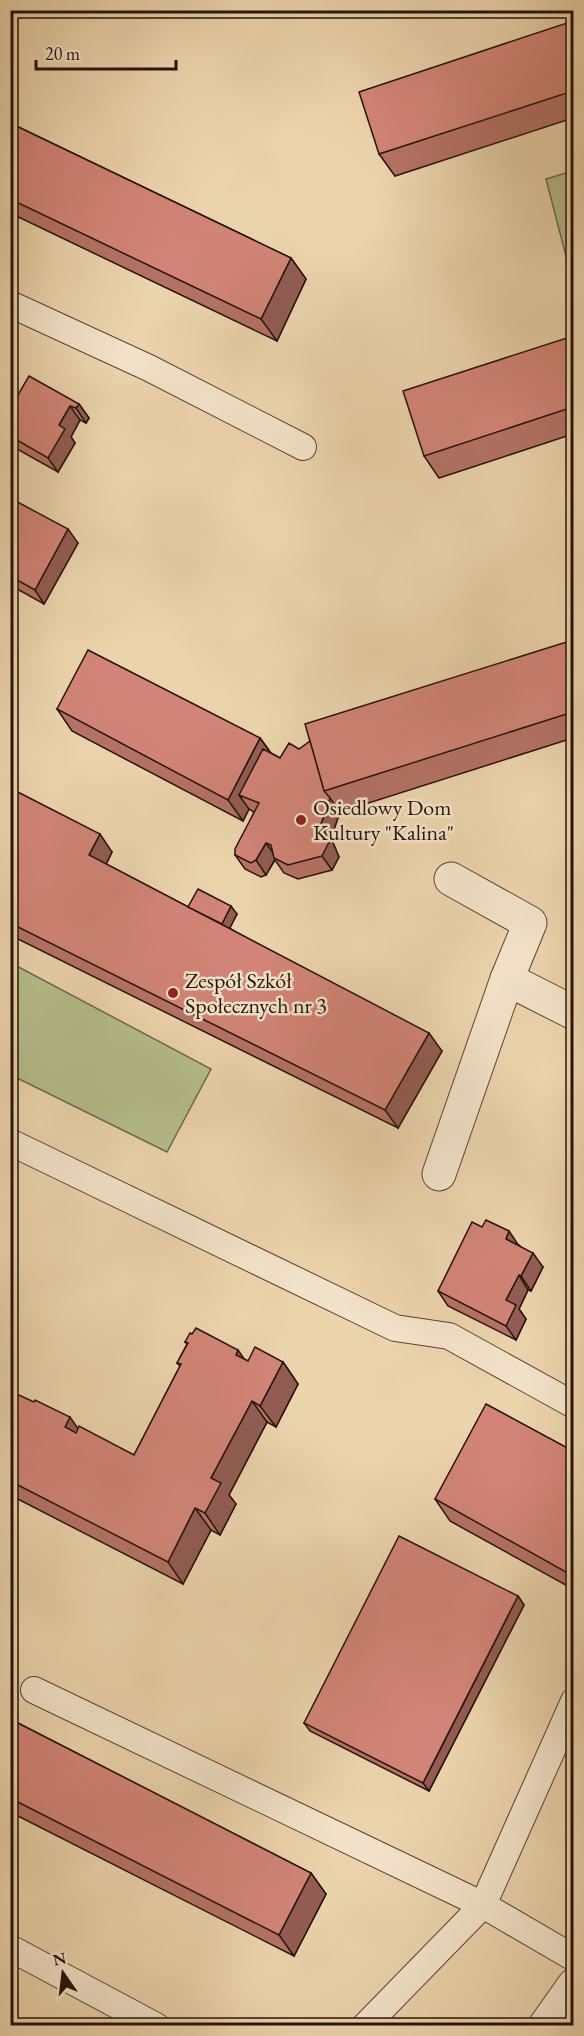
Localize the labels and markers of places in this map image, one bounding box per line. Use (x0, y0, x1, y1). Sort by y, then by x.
place label: Osiedlowy Dom Kultury "Kalina" (313, 793, 454, 847)
marker: Osiedlowy Dom Kultury "Kalina" (294, 813, 308, 827)
place label: Zespół Szkół Społecznych nr 3 (185, 966, 327, 1020)
marker: Zespół Szkół Społecznych nr 3 (166, 986, 180, 1000)

